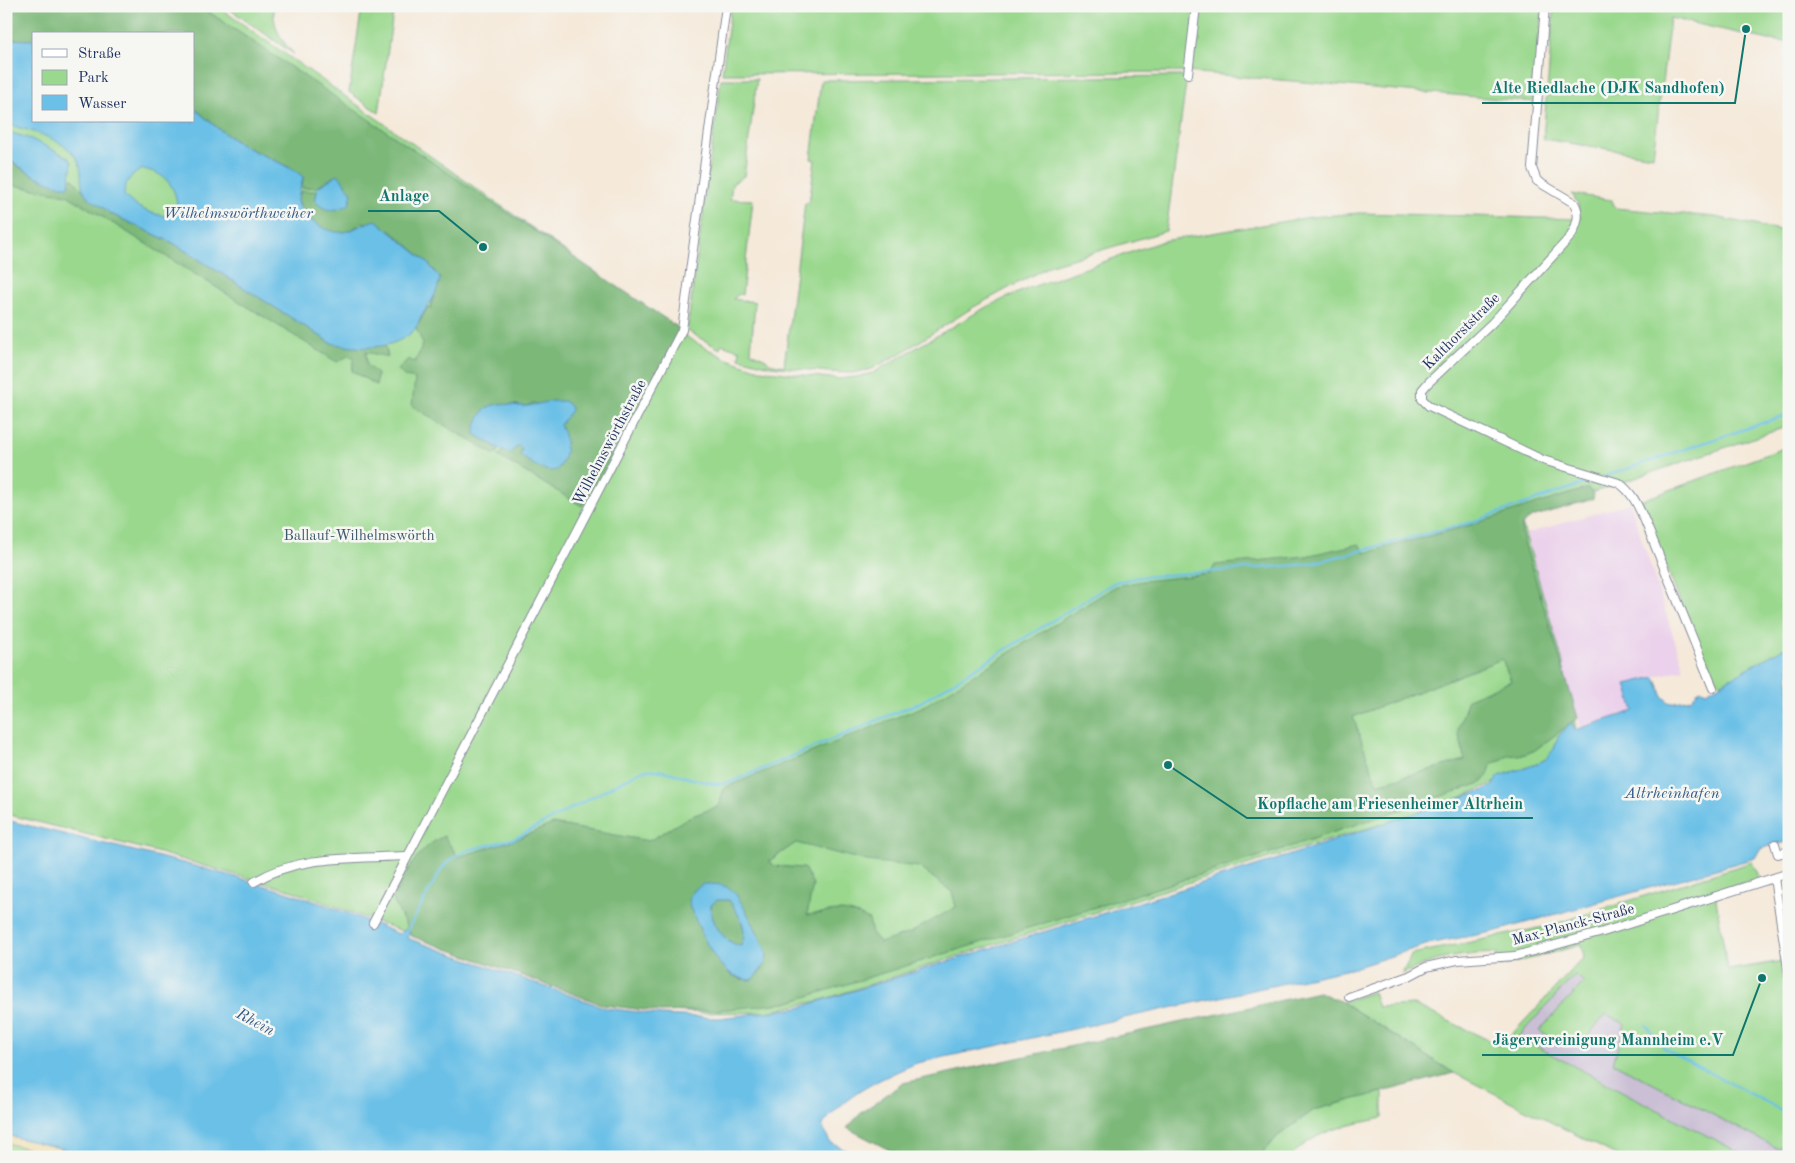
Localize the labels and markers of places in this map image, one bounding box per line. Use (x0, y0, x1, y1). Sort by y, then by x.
callout: Alte Riedlache (DJK Sandhofen) (1482, 72, 1735, 103)
callout: Anlage (368, 180, 439, 211)
callout: Kopflache am Friesenheimer Altrhein (1247, 787, 1533, 818)
callout: Jägervereinigung Mannheim e.V (1482, 1024, 1733, 1055)

